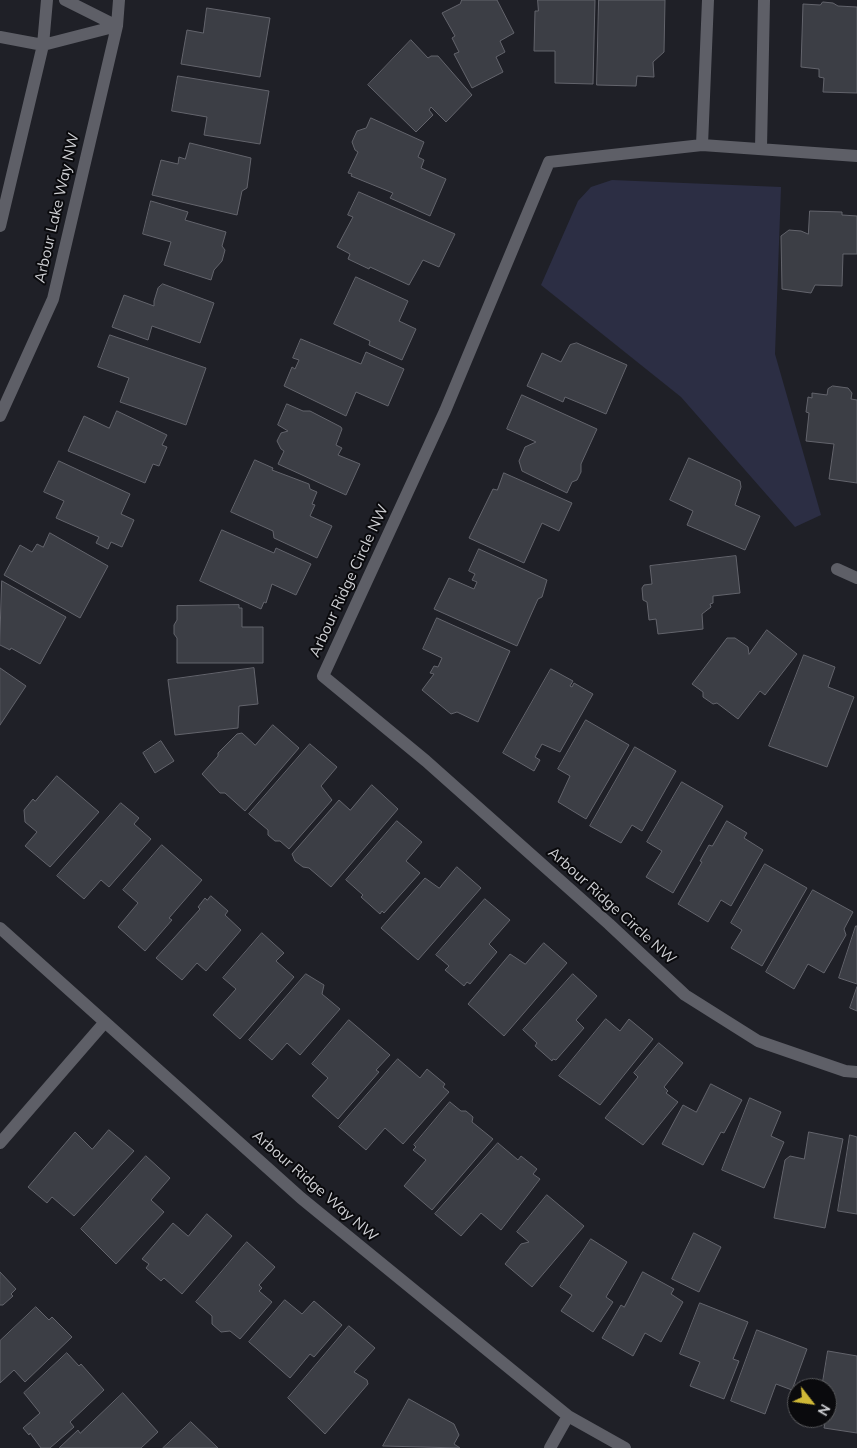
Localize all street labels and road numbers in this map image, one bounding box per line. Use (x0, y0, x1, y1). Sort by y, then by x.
street label: Arbour Lake Way NW (31, 131, 83, 285)
street label: Arbour Ridge Circle NW (306, 502, 392, 660)
street label: Arbour Ridge Circle NW (544, 844, 680, 968)
street label: Arbour Ridge Way NW (248, 1127, 382, 1245)

